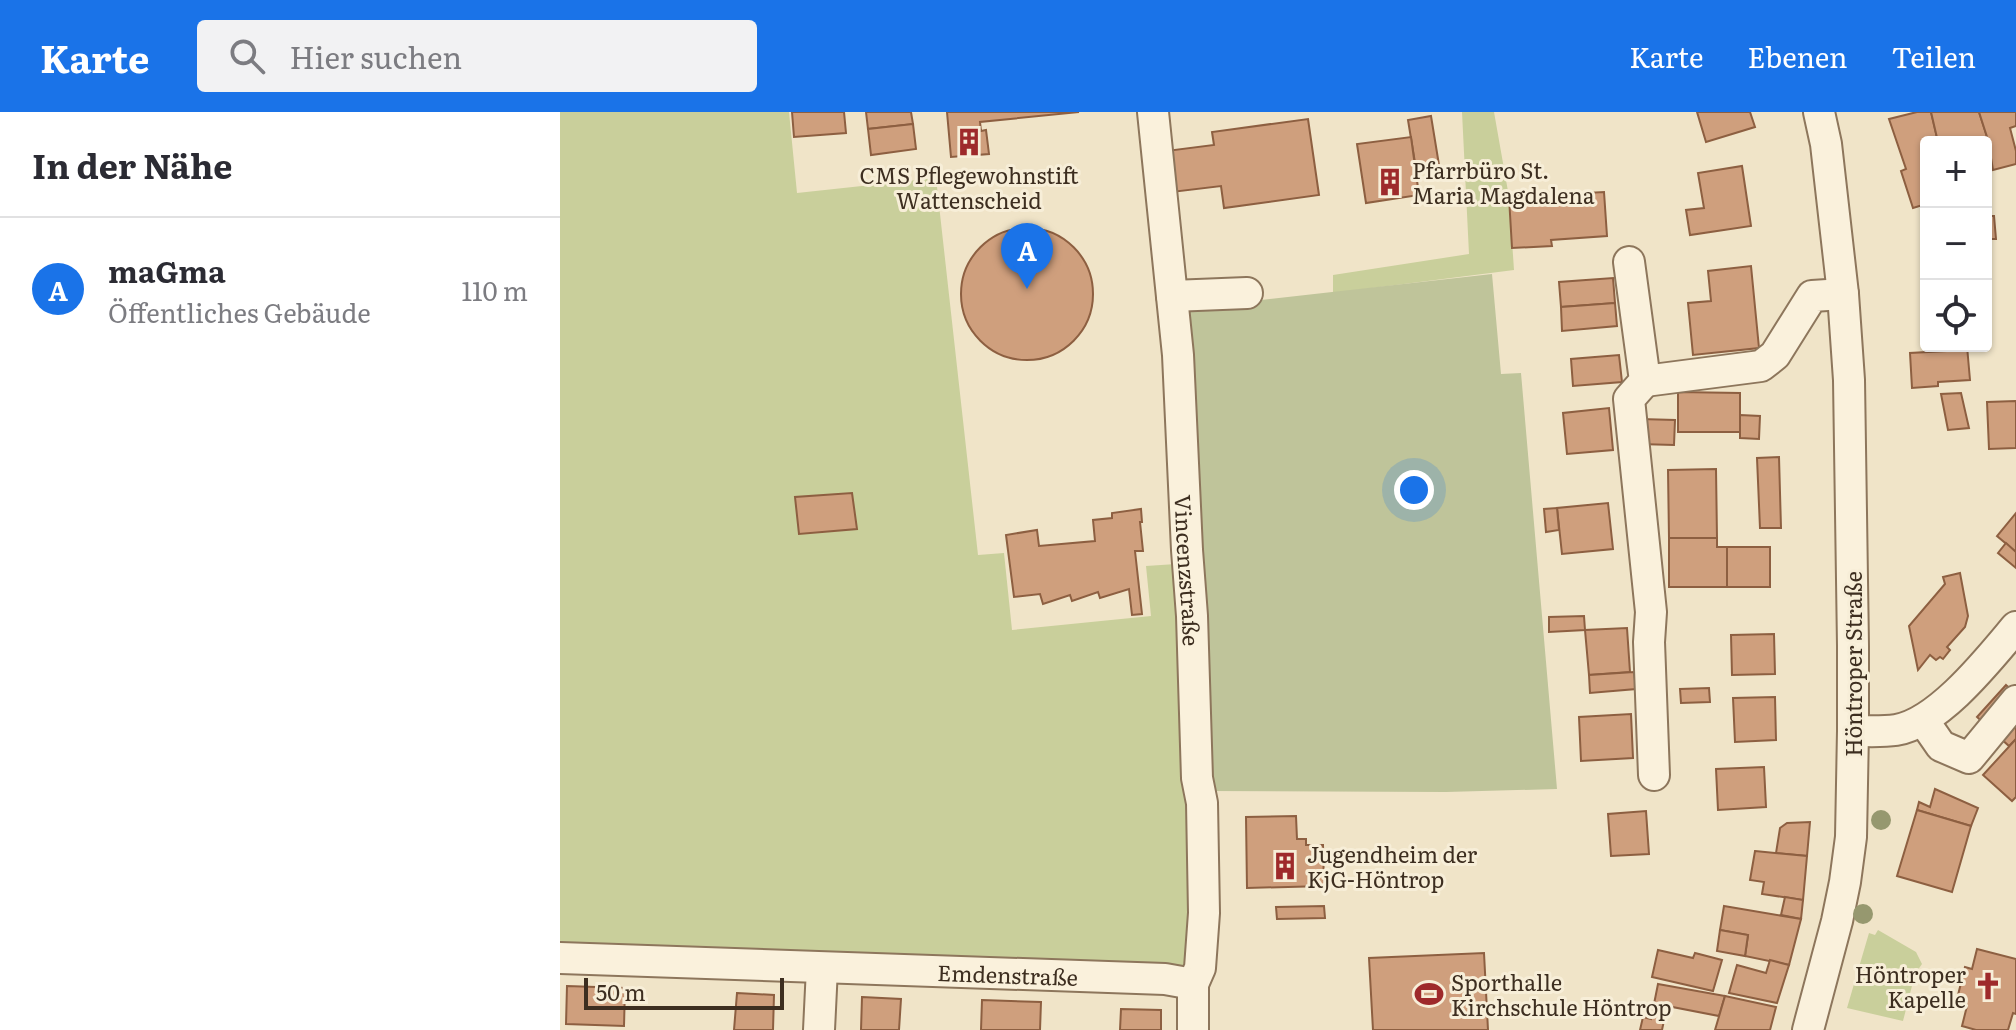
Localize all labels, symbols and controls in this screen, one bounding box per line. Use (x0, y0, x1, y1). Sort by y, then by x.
search box (197, 20, 757, 92)
text: Karte (40, 28, 149, 85)
icon: search (225, 34, 269, 78)
text: Hier suchen (289, 34, 462, 78)
text: Karte (1629, 35, 1704, 77)
text: Ebenen (1748, 35, 1848, 77)
text: Teilen (1892, 35, 1976, 77)
building icon: CMS Pflegewohnstift Wattenscheid (954, 127, 984, 157)
map controls (1920, 136, 1992, 352)
button: + (1920, 136, 1992, 208)
text: In der Nähe (32, 139, 232, 189)
place label: Pfarrbüro St. Maria Magdalena (1412, 153, 1595, 211)
place label: CMS Pflegewohnstift Wattenscheid (859, 158, 1079, 216)
building icon: Pfarrbüro St. Maria Magdalena (1375, 167, 1405, 197)
button: − (1920, 208, 1992, 280)
pin: A (1001, 223, 1053, 289)
text: maGma (108, 248, 226, 292)
text: A (48, 270, 68, 309)
text: 110 m (461, 270, 528, 309)
button: locate (1920, 280, 1992, 352)
text: Öffentliches Gebäude (108, 292, 371, 331)
your location (1394, 470, 1434, 510)
street label: Vincenzstraße (1168, 494, 1209, 647)
street label: Höntroper Straße (1836, 571, 1869, 757)
place label: Jugendheim der KjG-Höntrop (1307, 837, 1478, 895)
building icon: Jugendheim der KjG-Höntrop (1270, 851, 1300, 881)
street label: Emdenstraße (937, 955, 1079, 992)
place label: Höntroper Kapelle (1855, 957, 1967, 1015)
place label: Sporthalle Kirchschule Höntrop (1451, 965, 1672, 1023)
church icon: Höntroper Kapelle (1973, 971, 2003, 1001)
scale bar (584, 974, 784, 1010)
text: 50 m (596, 975, 646, 1008)
sports icon: Sporthalle Kirchschule Höntrop (1414, 979, 1444, 1009)

